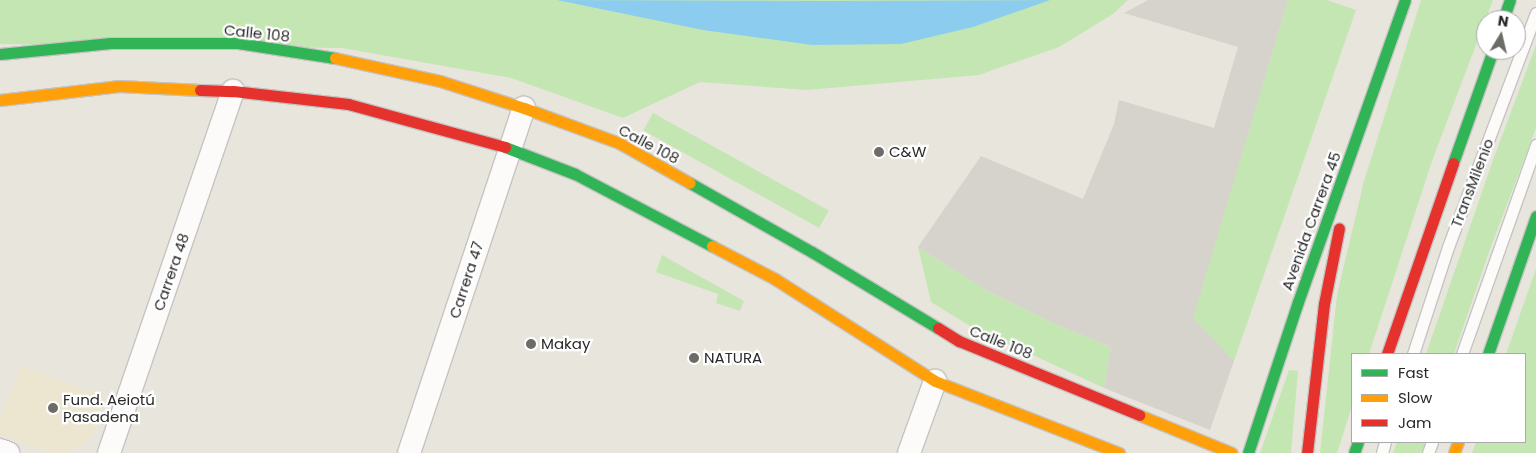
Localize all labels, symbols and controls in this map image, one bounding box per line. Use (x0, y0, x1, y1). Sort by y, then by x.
north arrow (1476, 10, 1526, 60)
text: N (1496, 10, 1510, 32)
street label: Calle 108 (223, 21, 291, 45)
street label: Calle 108 (616, 121, 682, 167)
street label: TransMilenio (1447, 136, 1497, 230)
place label: C&W (889, 143, 926, 161)
marker: C&W (873, 146, 885, 158)
street label: Avenida Carrera 45 (1278, 149, 1344, 293)
street label: Carrera 48 (149, 231, 193, 313)
street label: Carrera 47 (445, 239, 487, 321)
street label: Calle 108 (967, 321, 1035, 363)
place label: Makay (541, 335, 590, 353)
marker: Makay (525, 338, 537, 350)
place label: NATURA (704, 349, 762, 367)
marker: NATURA (688, 352, 700, 364)
legend (1351, 353, 1526, 443)
text: Fast (1398, 362, 1429, 383)
text: Slow (1398, 387, 1432, 408)
place label: Fund. Aeiotú Pasadena (63, 390, 155, 425)
marker: Fund. Aeiotú Pasadena (47, 402, 59, 414)
text: Jam (1398, 412, 1432, 433)

